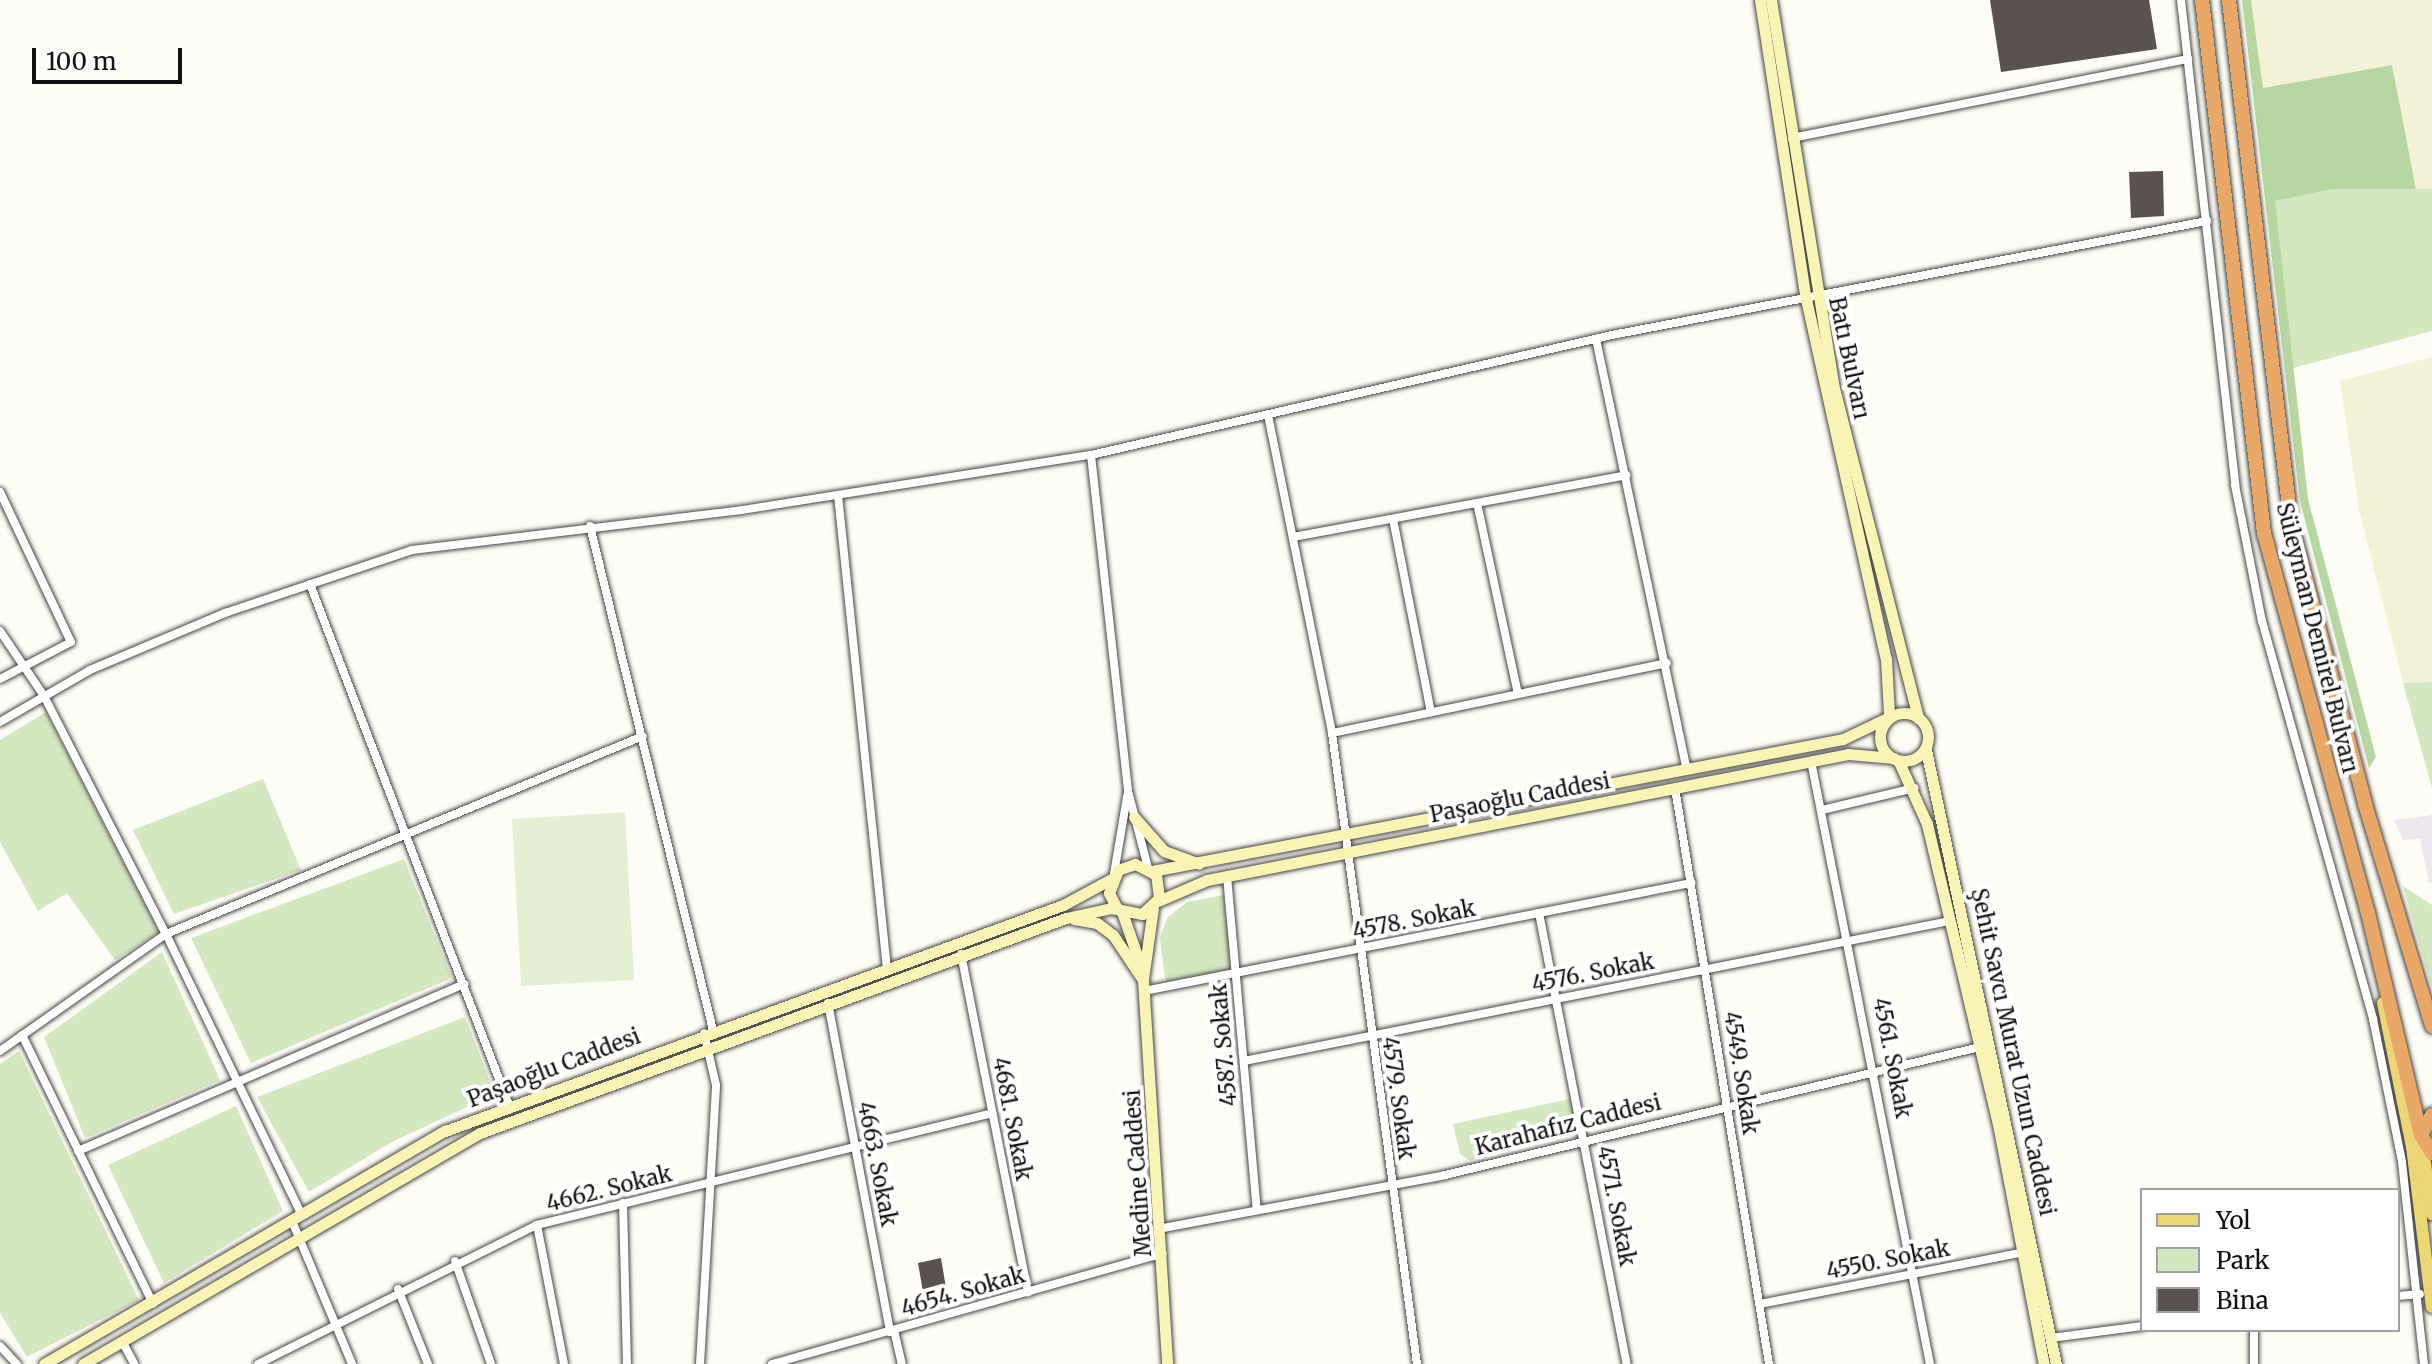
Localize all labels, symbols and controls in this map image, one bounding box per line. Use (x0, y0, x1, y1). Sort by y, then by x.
scale bar (36, 32, 186, 82)
text: 100 m (46, 46, 116, 77)
street label: Batı Bulvarı (1823, 294, 1875, 422)
street label: Süleyman Demirel Bulvarı (2271, 500, 2363, 776)
street label: Paşaoğlu Caddesi (1428, 768, 1612, 828)
street label: Şehit Savcı Murat Uzun Caddesi (1965, 886, 2061, 1218)
street label: 4578. Sokak (1350, 895, 1478, 945)
street label: 4576. Sokak (1530, 948, 1656, 998)
street label: 4587. Sokak (1205, 983, 1243, 1107)
street label: 4561. Sokak (1867, 996, 1917, 1120)
street label: 4549. Sokak (1718, 1010, 1764, 1136)
street label: Paşaoğlu Caddesi (464, 1023, 644, 1113)
street label: 4579. Sokak (1376, 1035, 1420, 1161)
street label: 4681. Sokak (987, 1055, 1037, 1183)
street label: Medine Caddesi (1119, 1088, 1157, 1258)
street label: Karahafız Caddesi (1472, 1089, 1664, 1161)
street label: 4663. Sokak (852, 1099, 902, 1229)
street label: 4571. Sokak (1591, 1144, 1641, 1268)
street label: 4662. Sokak (543, 1161, 675, 1217)
legend (2140, 1188, 2400, 1332)
text: Yol (2216, 1205, 2251, 1236)
street label: 4550. Sokak (1824, 1235, 1952, 1285)
text: Park (2216, 1245, 2269, 1276)
street label: 4654. Sokak (898, 1262, 1028, 1322)
text: Bina (2216, 1285, 2269, 1316)

